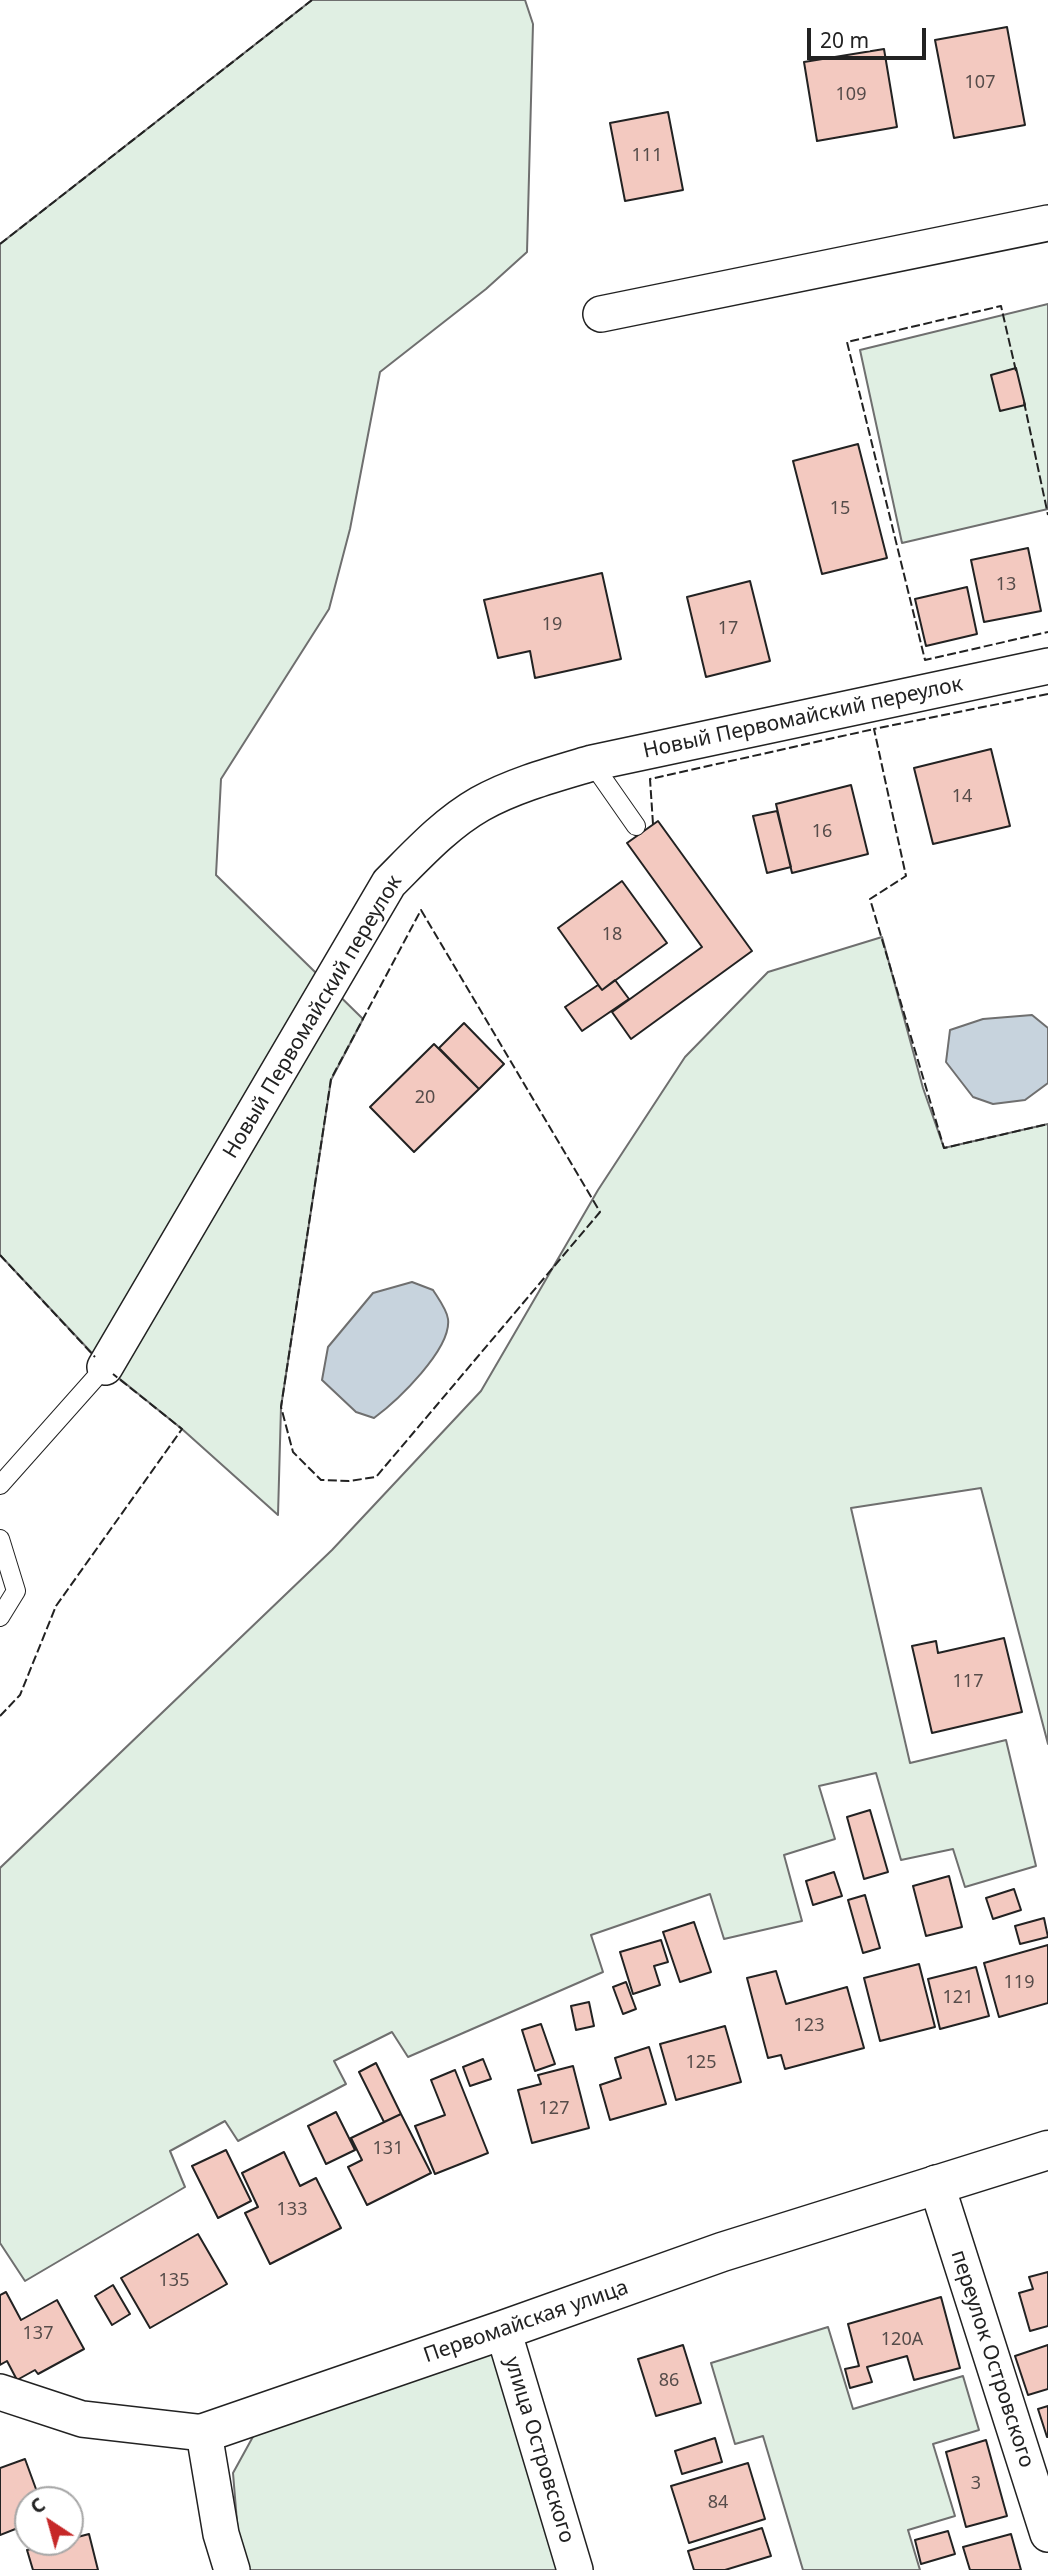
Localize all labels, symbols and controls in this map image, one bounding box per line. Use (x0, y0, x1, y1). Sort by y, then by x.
scale bar (810, 14, 929, 58)
text: 20 m (820, 26, 869, 54)
house number: 107 (965, 72, 995, 94)
house number: 109 (836, 84, 866, 106)
house number: 111 (632, 145, 662, 167)
house number: 15 (830, 498, 850, 520)
house number: 13 (996, 574, 1016, 596)
house number: 19 (542, 614, 562, 636)
house number: 17 (718, 618, 738, 640)
street label: Новый Первомайский переулок (641, 672, 965, 764)
house number: 14 (952, 786, 972, 808)
house number: 16 (812, 821, 832, 843)
street label: Новый Первомайский переулок (218, 871, 408, 1163)
house number: 18 (602, 924, 622, 946)
house number: 20 (415, 1087, 435, 1109)
house number: 117 (953, 1671, 983, 1693)
house number: 119 (1004, 1972, 1034, 1994)
house number: 121 (943, 1987, 973, 2009)
house number: 123 (794, 2015, 824, 2037)
house number: 125 (686, 2052, 716, 2074)
house number: 127 (539, 2098, 569, 2120)
house number: 131 (373, 2138, 403, 2160)
house number: 133 (277, 2199, 307, 2221)
street label: переулок Островского (945, 2247, 1039, 2471)
house number: 135 (159, 2270, 189, 2292)
street label: Первомайская улица (420, 2275, 632, 2369)
house number: 137 (23, 2323, 53, 2345)
house number: 120А (881, 2329, 923, 2351)
street label: улица Островского (499, 2354, 579, 2546)
house number: 86 (659, 2370, 679, 2392)
house number: 3 (971, 2473, 981, 2495)
north arrow (14, 2486, 84, 2556)
text: С (25, 2492, 50, 2520)
house number: 84 (708, 2492, 728, 2514)

